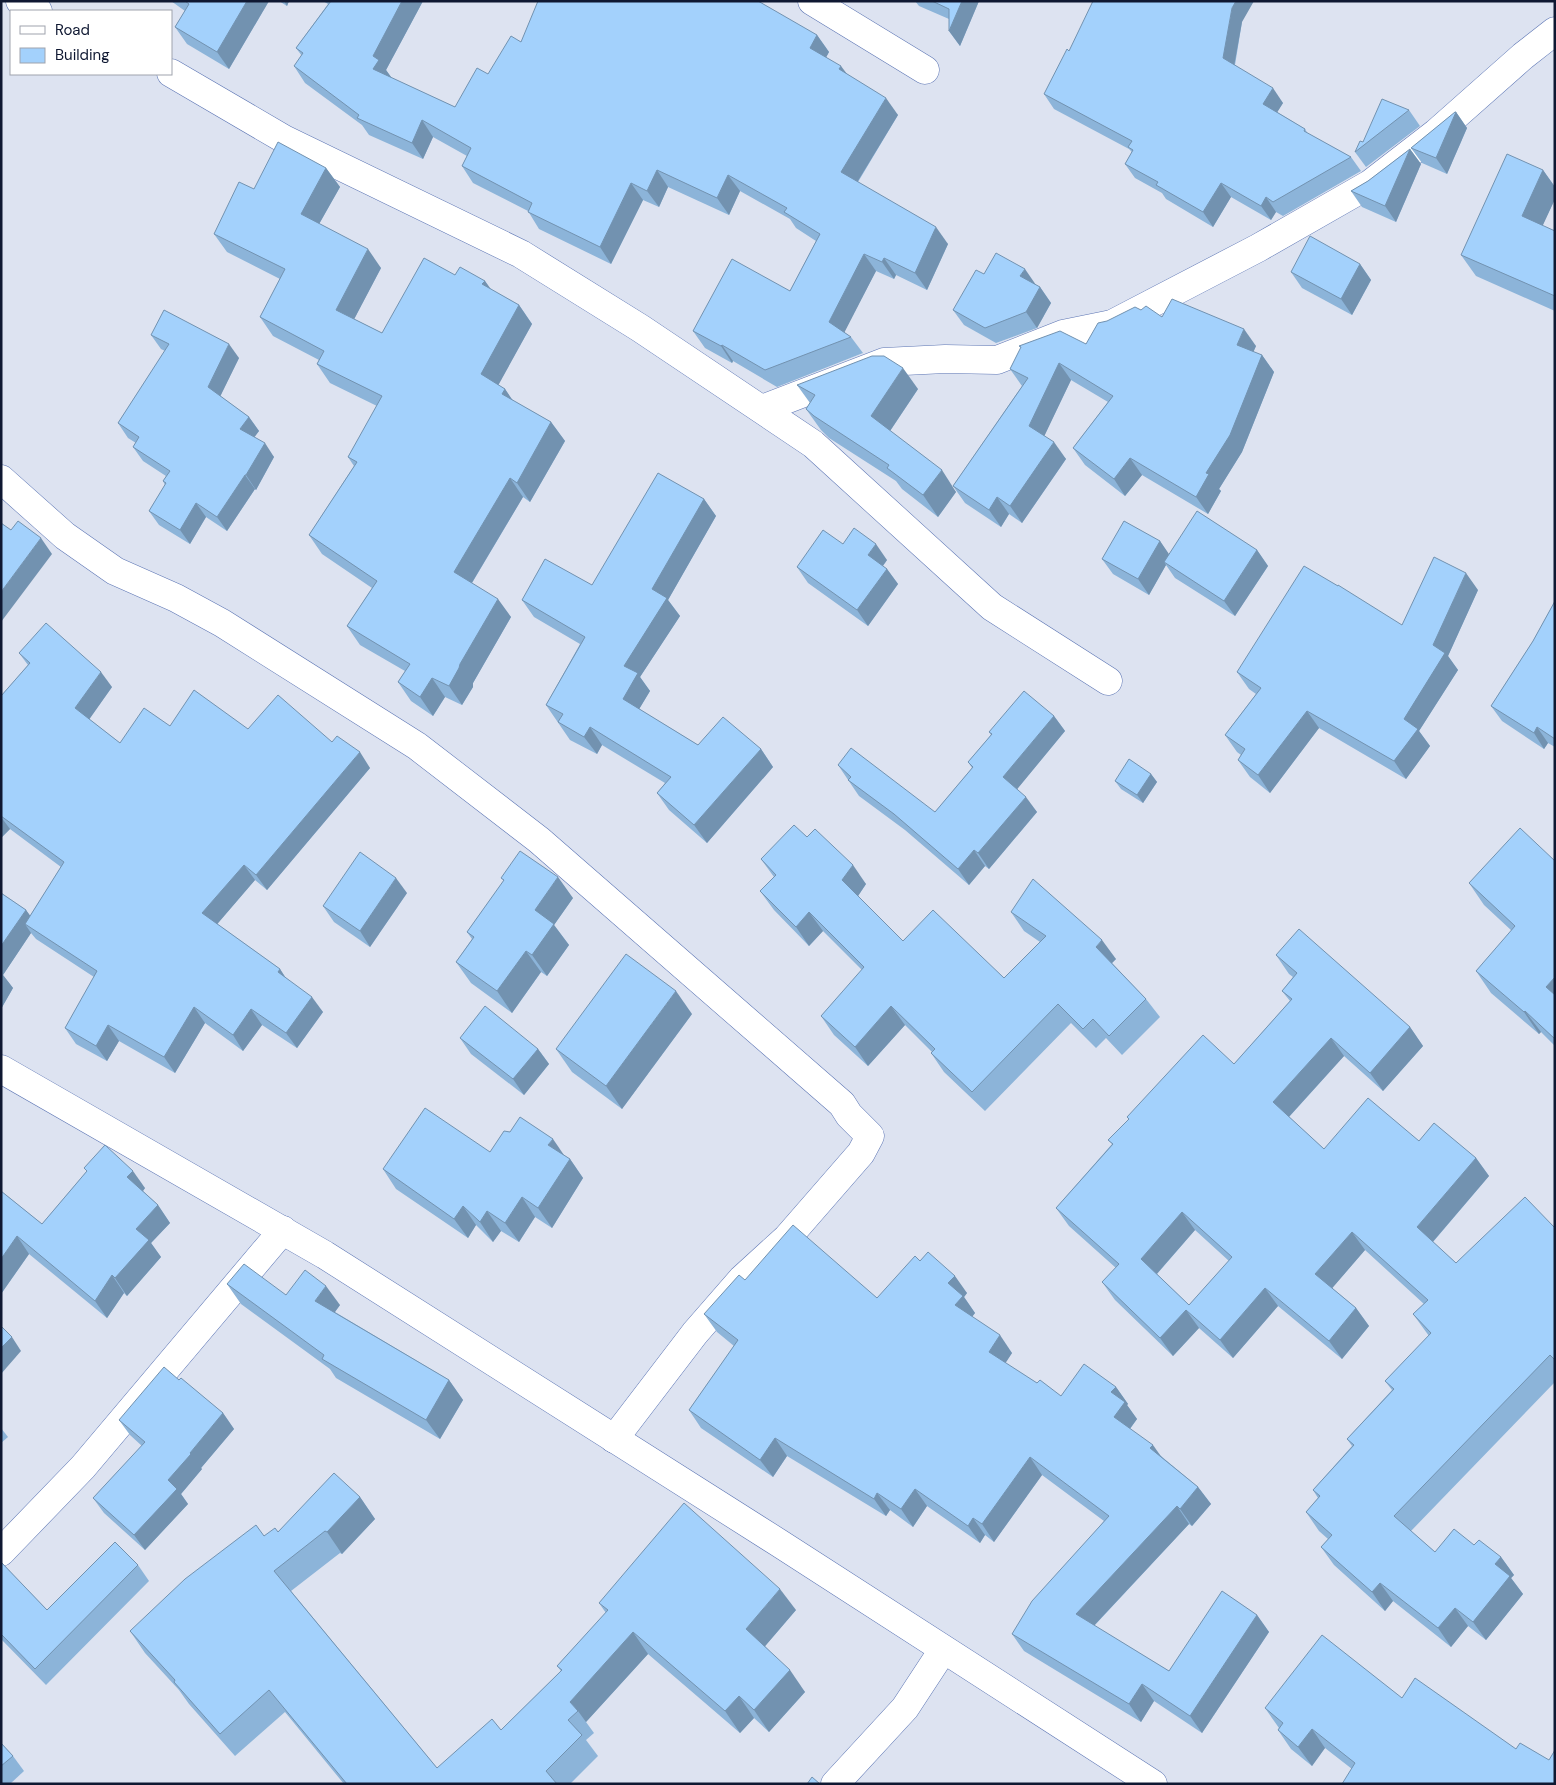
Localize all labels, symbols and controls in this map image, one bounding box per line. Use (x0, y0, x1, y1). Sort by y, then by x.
legend (10, 10, 172, 75)
text: Road (55, 20, 90, 40)
text: Building (55, 45, 110, 65)

